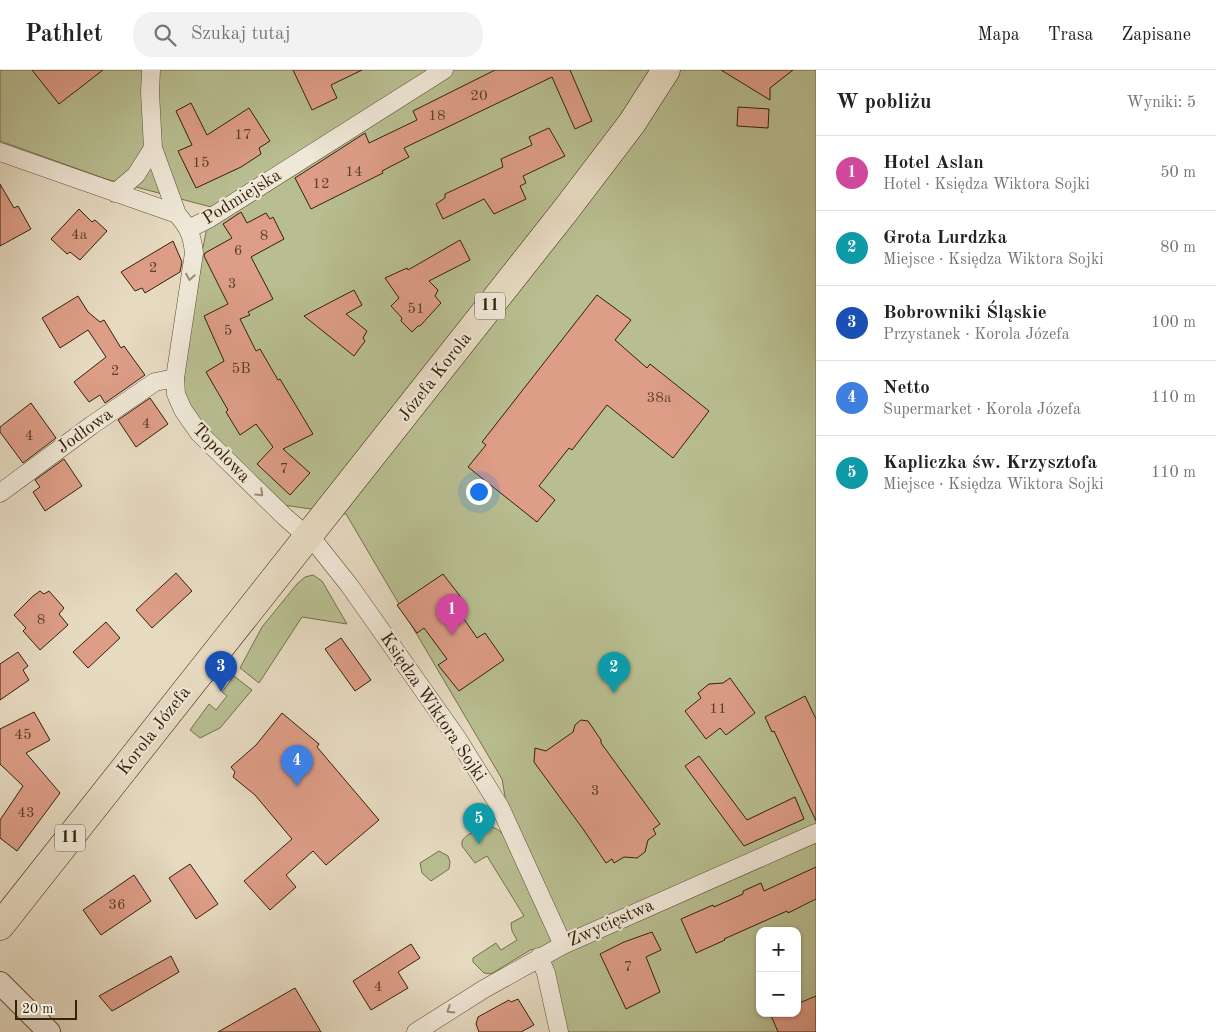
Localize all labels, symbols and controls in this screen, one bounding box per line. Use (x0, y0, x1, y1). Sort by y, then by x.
search box (133, 12, 483, 57)
icon: search (151, 21, 179, 49)
text: Pathlet (25, 23, 103, 47)
text: Szukaj tutaj (191, 25, 291, 44)
text: Mapa (977, 26, 1020, 44)
text: Trasa (1048, 26, 1093, 44)
text: Zapisane (1121, 26, 1191, 44)
house number: 20 (470, 89, 488, 104)
text: W pobliżu (836, 92, 931, 113)
text: Wyniki: 5 (1127, 95, 1196, 111)
house number: 18 (428, 109, 446, 124)
house number: 17 (234, 128, 252, 143)
text: Hotel Aslan (883, 154, 984, 173)
house number: 15 (192, 156, 210, 171)
house number: 14 (345, 165, 363, 180)
text: 1 (847, 165, 857, 181)
text: 50 m (1160, 165, 1196, 181)
street label: Podmiejska (200, 166, 285, 228)
house number: 12 (312, 177, 330, 192)
text: Hotel · Księdza Wiktora Sojki (883, 177, 1090, 193)
house number: 4a (71, 228, 88, 243)
house number: 8 (260, 229, 268, 244)
text: Grota Lurdzka (883, 229, 1007, 248)
text: 2 (847, 240, 857, 256)
text: 80 m (1160, 240, 1196, 256)
house number: 6 (234, 244, 242, 259)
text: Miejsce · Księdza Wiktora Sojki (883, 252, 1104, 268)
house number: 2 (149, 261, 157, 276)
one-way arrow (185, 273, 196, 281)
house number: 3 (228, 277, 236, 292)
road number: 11 (475, 292, 505, 320)
house number: 51 (407, 302, 425, 317)
text: Bobrowniki Śląskie (883, 304, 1047, 323)
text: 3 (847, 315, 857, 331)
text: 100 m (1151, 315, 1196, 331)
house number: 5 (224, 324, 232, 339)
text: Przystanek · Korola Józefa (883, 327, 1070, 343)
street label: Józefa Korola (395, 329, 475, 425)
house number: 5B (231, 362, 251, 377)
house number: 2 (111, 364, 119, 379)
text: Netto (883, 379, 930, 398)
text: 4 (847, 390, 857, 406)
text: 110 m (1151, 390, 1196, 406)
house number: 38a (647, 391, 672, 406)
text: Supermarket · Korola Józefa (883, 402, 1081, 418)
street label: Jodłowa (54, 405, 116, 457)
house number: 4 (142, 417, 150, 432)
street label: Topolowa (189, 420, 253, 486)
house number: 4 (25, 429, 33, 444)
text: Kapliczka św. Krzysztofa (883, 454, 1097, 473)
house number: 7 (280, 462, 288, 477)
text: 5 (847, 465, 857, 481)
text: 110 m (1151, 465, 1196, 481)
text: Miejsce · Księdza Wiktora Sojki (883, 477, 1104, 493)
your location (466, 479, 492, 505)
one-way arrow (255, 487, 264, 496)
pin: 1 (436, 594, 468, 635)
house number: 8 (37, 613, 45, 628)
street label: Księdza Wiktora Sojki (377, 629, 489, 785)
pin: 3 (205, 651, 237, 692)
pin: 2 (598, 652, 630, 693)
street label: Korola Józefa (114, 683, 194, 779)
house number: 11 (709, 702, 727, 717)
house number: 45 (14, 728, 32, 743)
pin: 4 (281, 745, 313, 786)
house number: 3 (591, 784, 599, 799)
pin: 5 (463, 803, 495, 844)
house number: 43 (17, 806, 35, 821)
road number: 11 (55, 824, 85, 851)
street label: Zwycięstwa (565, 896, 657, 950)
house number: 36 (108, 898, 126, 913)
map controls (756, 927, 801, 1017)
button: + (756, 927, 801, 972)
house number: 7 (624, 960, 632, 975)
button: − (756, 972, 801, 1017)
house number: 4 (374, 980, 382, 995)
scale bar (15, 997, 78, 1020)
text: 20 m (22, 1002, 53, 1016)
one-way arrow (447, 1004, 456, 1014)

